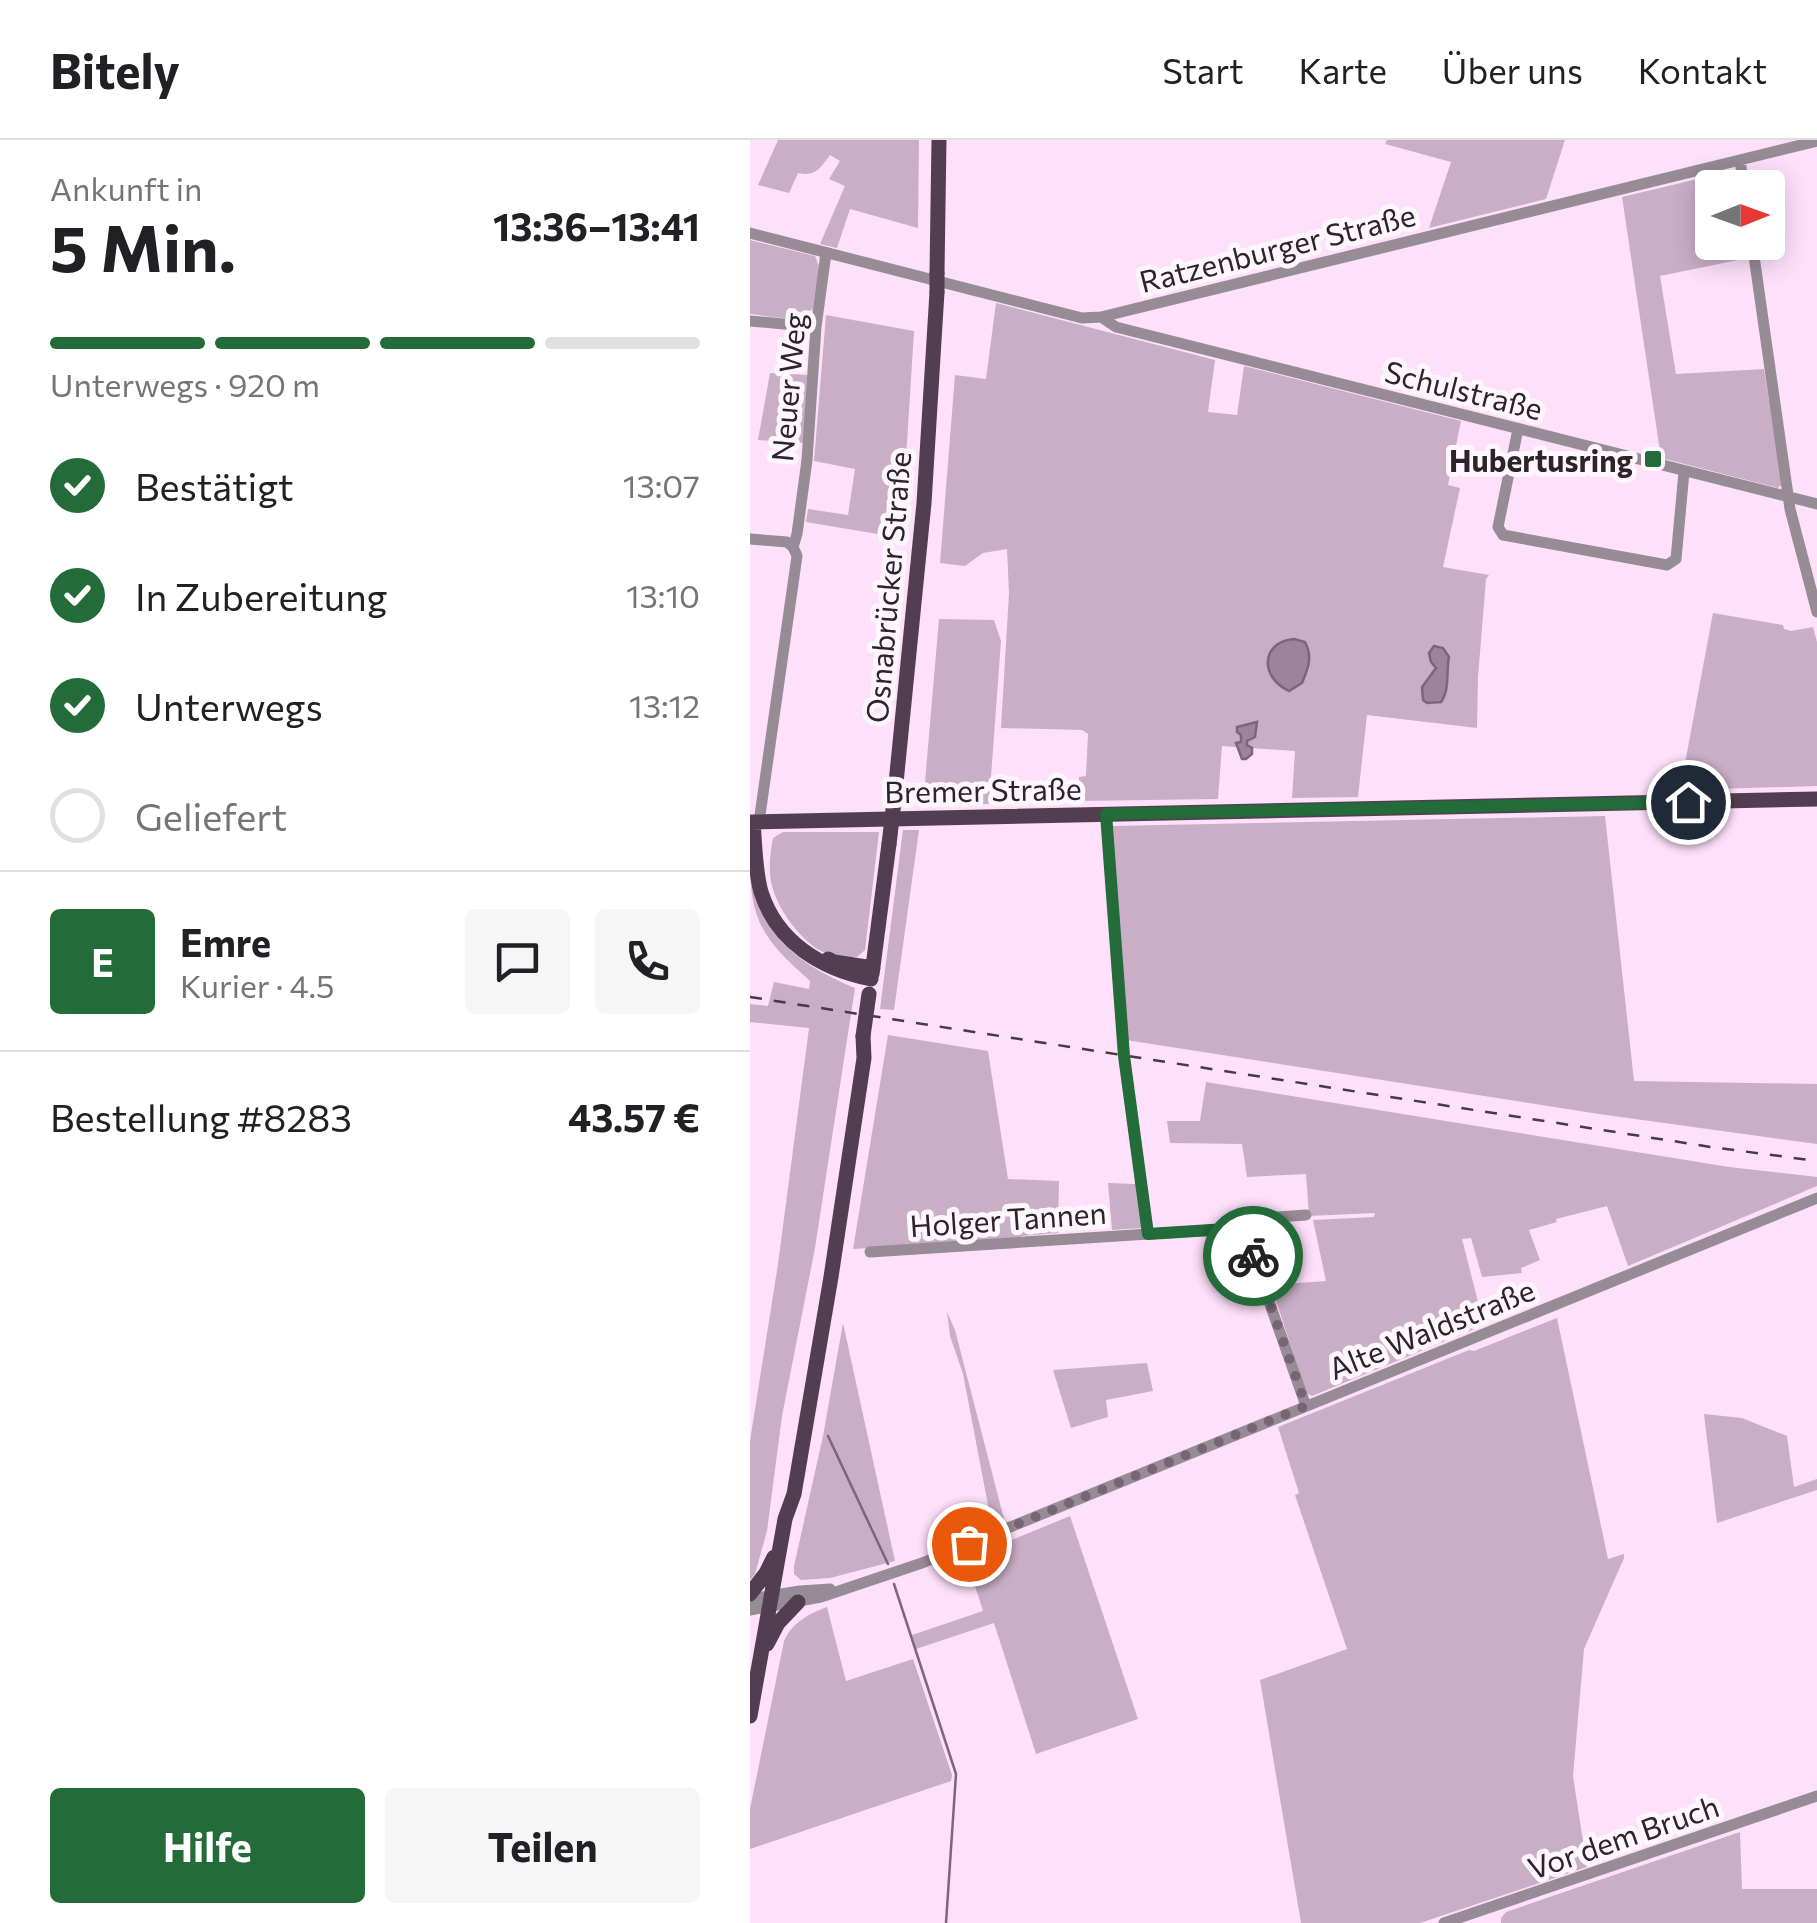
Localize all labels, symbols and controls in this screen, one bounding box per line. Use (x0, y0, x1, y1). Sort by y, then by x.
text: Bitely (50, 40, 180, 99)
text: Start (1162, 48, 1244, 91)
text: Karte (1299, 48, 1387, 91)
text: Über uns (1442, 48, 1583, 91)
text: Kontakt (1638, 48, 1767, 91)
text: Ankunft in (50, 168, 202, 208)
north arrow (1695, 170, 1785, 260)
map controls (1695, 170, 1785, 260)
street label: Ratzenburger Straße (1135, 195, 1419, 299)
text: 13:36–13:41 (493, 202, 700, 249)
text: 5 Min. (50, 206, 236, 285)
street label: Neuer Weg (762, 311, 812, 463)
street label: Schulstraße (1381, 352, 1547, 426)
text: Unterwegs · 920 m (50, 364, 320, 404)
place label: Hubertusring (1449, 441, 1633, 478)
marker: Hubertusring (1642, 448, 1664, 470)
street label: Osnabrücker Straße (857, 450, 917, 724)
icon: check (50, 458, 105, 513)
text: Bestätigt (135, 462, 294, 509)
text: 13:07 (623, 465, 700, 505)
icon: check (50, 568, 105, 623)
text: In Zubereitung (135, 572, 387, 619)
text: 13:10 (626, 575, 700, 615)
icon: check (50, 678, 105, 733)
text: Unterwegs (135, 682, 323, 729)
text: 13:12 (629, 685, 700, 725)
pin (1646, 760, 1731, 845)
street label: Bremer Straße (884, 769, 1082, 809)
icon: home (1661, 775, 1716, 830)
text: Geliefert (135, 792, 287, 839)
button: chat (465, 909, 570, 1014)
button: phone (595, 909, 700, 1014)
text: Emre (180, 918, 271, 965)
text: E (91, 938, 114, 985)
text: Kurier · 4.5 (180, 965, 334, 1005)
text: Bestellung #8283 (50, 1093, 352, 1140)
text: 43.57 € (568, 1093, 700, 1140)
street label: Holger Tannen (908, 1193, 1108, 1243)
courier (1203, 1206, 1303, 1306)
icon: bike (1226, 1229, 1281, 1284)
street label: Alte Waldstraße (1323, 1270, 1539, 1386)
pin (927, 1502, 1012, 1587)
icon: bag (942, 1517, 997, 1572)
street label: Vor dem Bruch (1523, 1786, 1723, 1886)
button: Hilfe (50, 1788, 365, 1903)
button: Teilen (385, 1788, 700, 1903)

